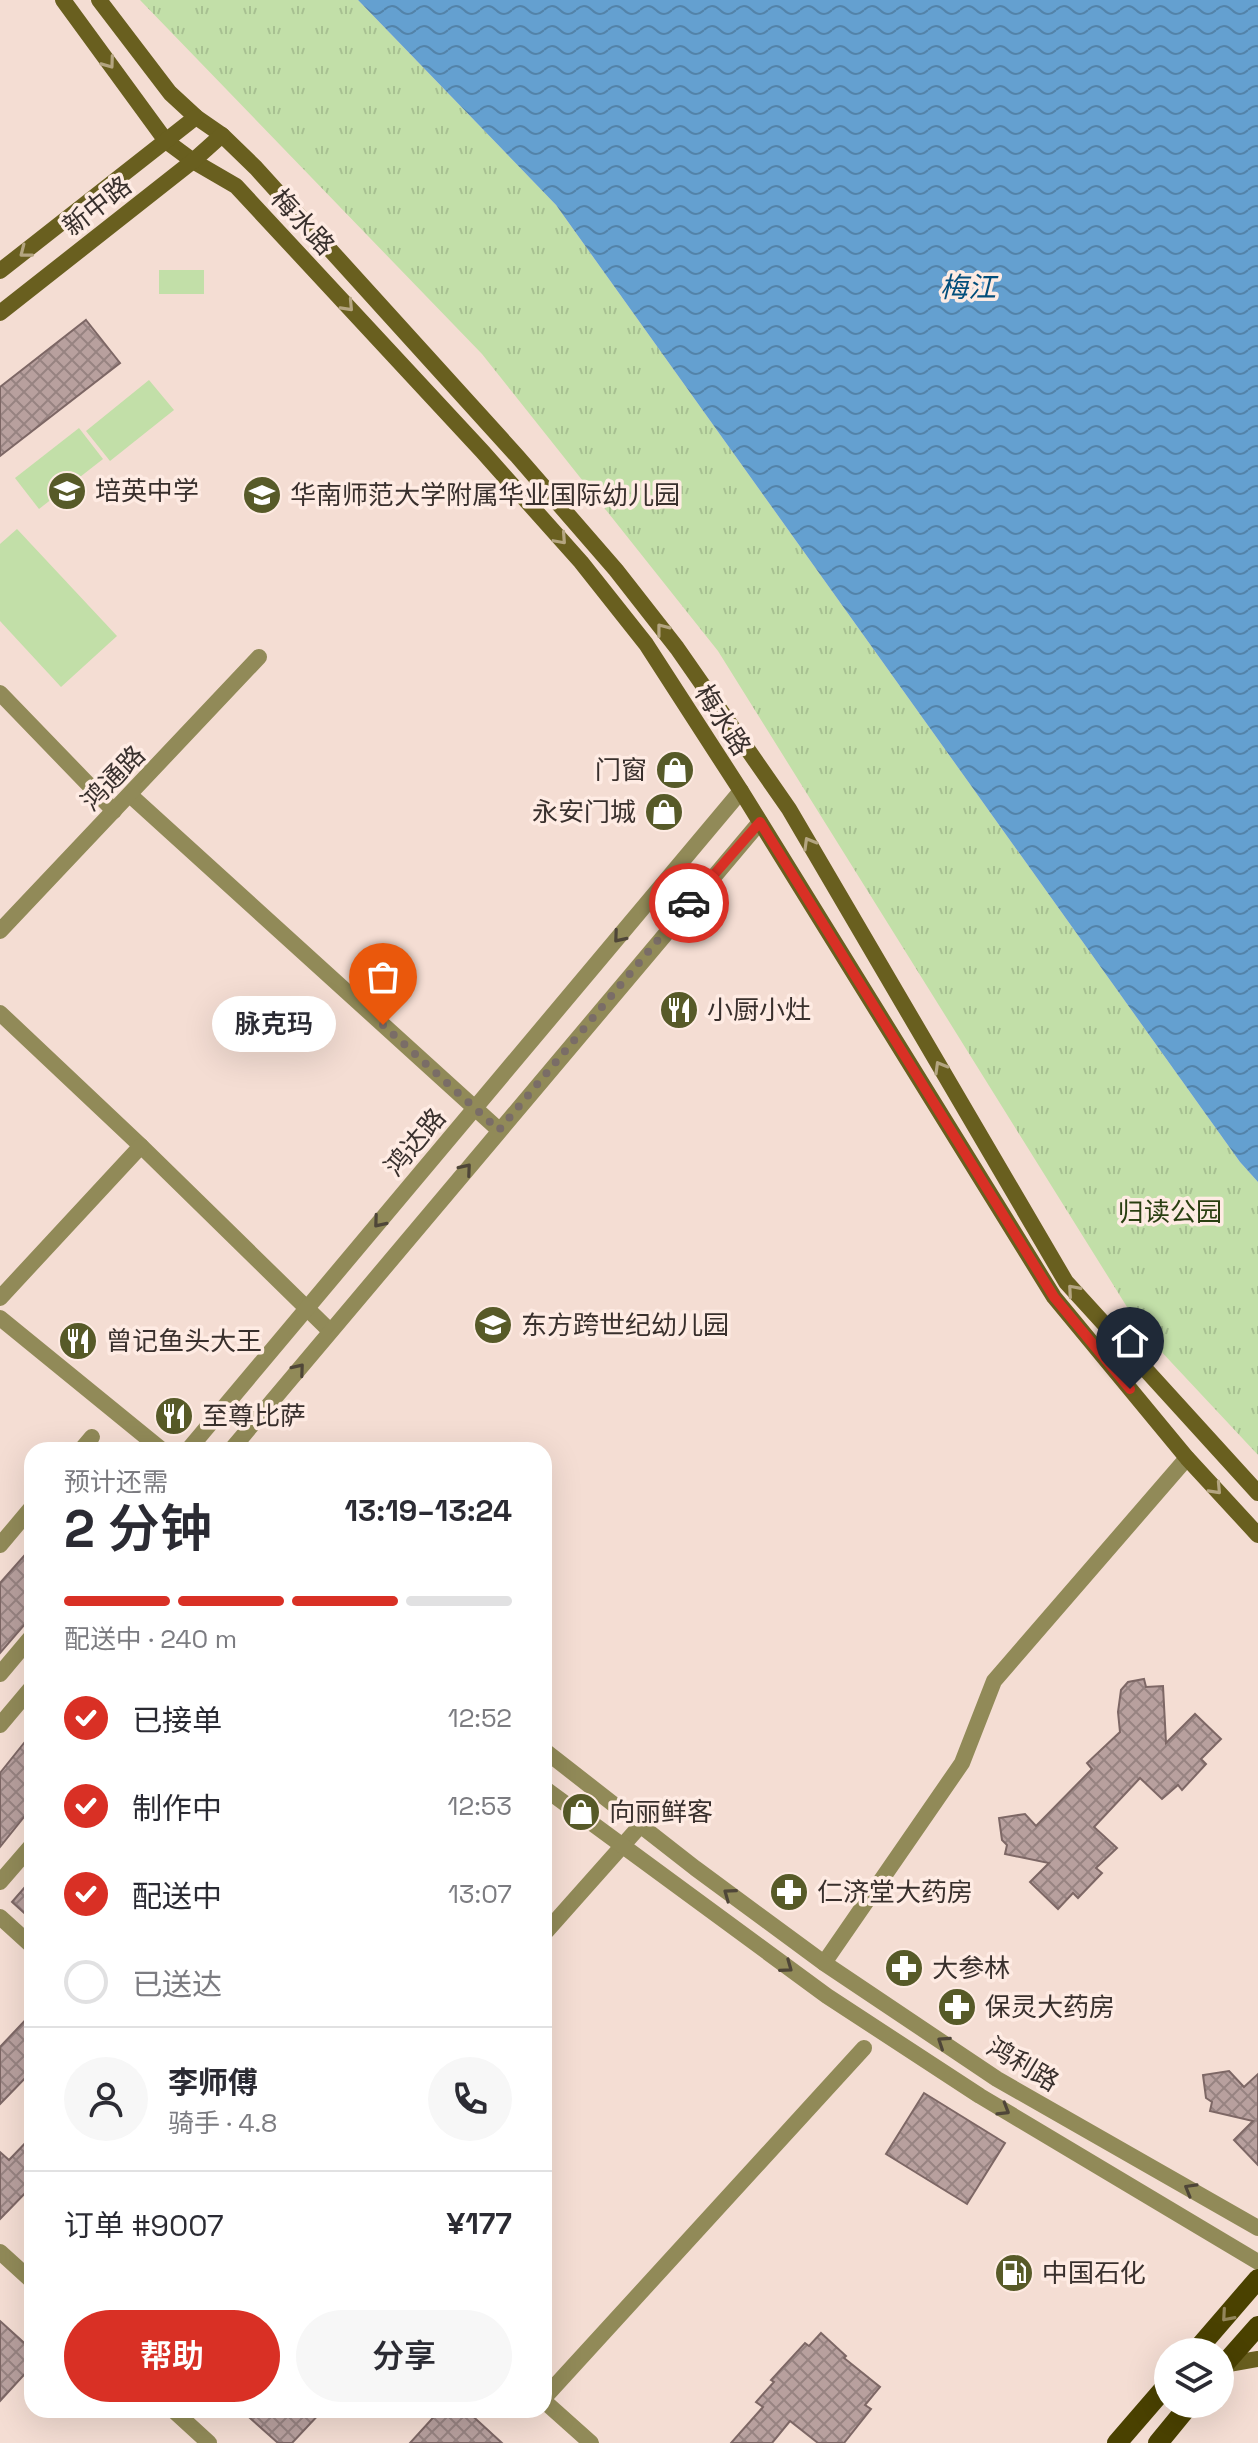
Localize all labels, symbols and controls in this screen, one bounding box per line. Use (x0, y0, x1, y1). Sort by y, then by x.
one-way arrow (99, 54, 114, 69)
street label: 新中路 (56, 169, 138, 243)
street label: 梅水路 (264, 182, 342, 262)
one-way arrow (19, 242, 34, 256)
water label: 梅江 (940, 269, 999, 305)
one-way arrow (338, 297, 353, 311)
school or university icon: 培英中学 (46, 470, 88, 512)
place label: 培英中学 (95, 474, 199, 508)
school or university icon: 华南师范大学附属华业国际幼儿园 (241, 474, 283, 516)
place label: 华南师范大学附属华业国际幼儿园 (290, 478, 680, 512)
one-way arrow (551, 530, 566, 545)
one-way arrow (657, 623, 671, 638)
street label: 梅水路 (687, 678, 759, 762)
street label: 鸿通路 (74, 738, 152, 818)
shop icon: 门窗 (654, 749, 696, 791)
place label: 门窗 (595, 753, 647, 787)
shop icon: 永安门城 (643, 791, 685, 833)
place label: 永安门城 (532, 795, 636, 829)
one-way arrow (803, 837, 819, 852)
courier (649, 863, 729, 943)
icon: car (667, 881, 711, 925)
one-way arrow (614, 928, 629, 942)
pin (349, 943, 417, 1025)
icon: bag (361, 955, 405, 999)
restaurant icon: 小厨小灶 (658, 989, 700, 1031)
place label: 小厨小灶 (707, 993, 811, 1027)
callout: 脉克玛 (211, 997, 335, 1053)
text: 脉克玛 (235, 1007, 313, 1041)
one-way arrow (934, 1061, 950, 1076)
street label: 鸿达路 (377, 1101, 453, 1183)
one-way arrow (456, 1164, 471, 1179)
park label: 归读公园 (1118, 1195, 1222, 1229)
one-way arrow (374, 1213, 389, 1227)
one-way arrow (1068, 1285, 1083, 1300)
school or university icon: 东方跨世纪幼儿园 (472, 1304, 514, 1346)
pin (1096, 1307, 1164, 1389)
place label: 东方跨世纪幼儿园 (521, 1308, 729, 1342)
icon: home (1108, 1319, 1152, 1363)
restaurant icon: 曾记鱼头大王 (57, 1320, 99, 1362)
place label: 曾记鱼头大王 (106, 1324, 262, 1358)
one-way arrow (289, 1363, 304, 1378)
restaurant icon: 至尊比萨 (153, 1395, 195, 1437)
place label: 至尊比萨 (202, 1399, 306, 1433)
text: 预计还需 (64, 1465, 168, 1499)
one-way arrow (1206, 1480, 1221, 1494)
text: 13:19–13:24 (344, 1491, 512, 1530)
text: 2 分钟 (64, 1496, 212, 1562)
text: 配送中 · 240 m (64, 1622, 237, 1656)
icon: check (64, 1696, 108, 1740)
text: 已接单 (132, 1701, 222, 1740)
text: 12:52 (448, 1701, 512, 1735)
icon: check (64, 1784, 108, 1828)
text: 制作中 (132, 1789, 222, 1828)
text: 12:53 (448, 1789, 512, 1823)
shop icon: 向丽鲜客 (560, 1791, 602, 1833)
place label: 向丽鲜客 (609, 1795, 713, 1829)
pharmacy icon: 仁济堂大药房 (768, 1871, 810, 1913)
icon: check (64, 1872, 108, 1916)
place label: 仁济堂大药房 (817, 1875, 973, 1909)
text: 配送中 (132, 1877, 222, 1916)
text: 13:07 (448, 1877, 512, 1911)
one-way arrow (724, 1889, 738, 1903)
pharmacy icon: 大参林 (883, 1947, 925, 1989)
place label: 大参林 (932, 1951, 1010, 1985)
one-way arrow (779, 1957, 793, 1972)
text: 已送达 (132, 1965, 222, 2004)
pharmacy icon: 保灵大药房 (936, 1986, 978, 2028)
place label: 保灵大药房 (985, 1990, 1115, 2024)
street label: 鸿利路 (981, 2029, 1065, 2099)
one-way arrow (937, 2037, 951, 2052)
button: person (64, 2057, 148, 2141)
button: phone (428, 2057, 512, 2141)
text: 李师傅 (168, 2063, 258, 2102)
one-way arrow (995, 2101, 1010, 2116)
text: 骑手 · 4.8 (168, 2106, 277, 2140)
one-way arrow (1184, 2183, 1199, 2199)
text: ¥177 (447, 2204, 512, 2243)
text: 订单 #9007 (64, 2206, 224, 2245)
fuel station icon: 中国石化 (993, 2252, 1035, 2294)
place label: 中国石化 (1042, 2256, 1146, 2290)
one-way arrow (1222, 2306, 1236, 2321)
button: 帮助 (64, 2310, 280, 2402)
button: 分享 (296, 2310, 512, 2402)
map controls (1154, 2338, 1234, 2418)
button: layers (1154, 2338, 1234, 2418)

